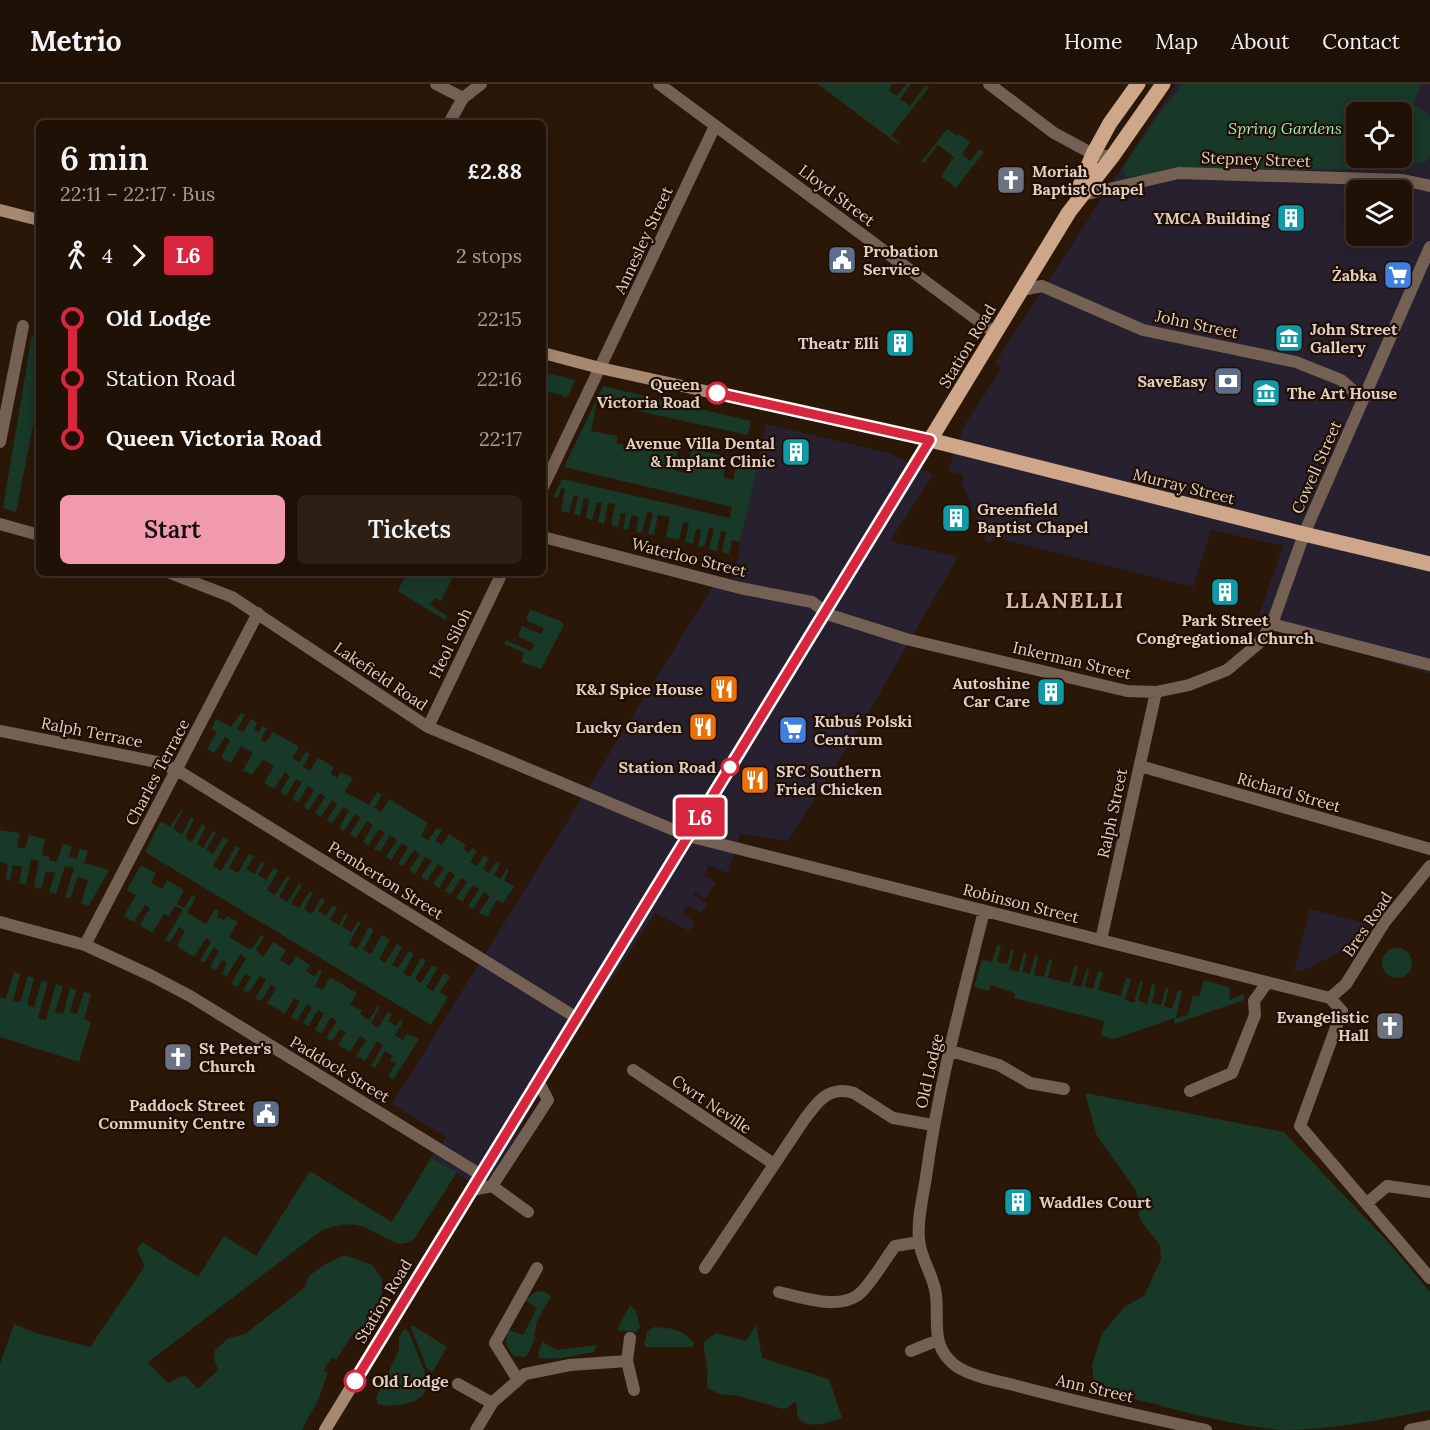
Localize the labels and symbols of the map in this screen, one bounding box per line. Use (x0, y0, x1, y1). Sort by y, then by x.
park label: Spring Gardens (1228, 118, 1342, 138)
street label: Stepney Street (1201, 147, 1312, 171)
street label: Lloyd Street (795, 160, 880, 231)
place label: Moriah Baptist Chapel (1032, 161, 1144, 199)
church icon: Moriah Baptist Chapel (995, 164, 1027, 196)
street label: Annesley Street (609, 182, 677, 298)
building icon: YMCA Building (1275, 202, 1307, 234)
place label: YMCA Building (1154, 208, 1271, 228)
place label: Probation Service (863, 241, 938, 279)
public building icon: Probation Service (826, 244, 858, 276)
supermarket icon: Żabka (1382, 259, 1414, 291)
place label: Żabka (1332, 265, 1378, 285)
street label: Station Road (934, 300, 1000, 392)
street label: John Street (1153, 305, 1241, 343)
place label: John Street Gallery (1310, 319, 1398, 357)
museum icon: John Street Gallery (1273, 322, 1305, 354)
building icon: Theatr Elli (884, 327, 916, 359)
place label: Theatr Elli (798, 333, 879, 353)
bank icon: SaveEasy (1212, 365, 1244, 397)
place label: SaveEasy (1138, 371, 1207, 391)
place label: Queen Victoria Road (597, 374, 700, 412)
museum icon: The Art House (1250, 377, 1282, 409)
marker: Queen Victoria Road (706, 382, 728, 404)
place label: The Art House (1287, 383, 1397, 403)
street label: Cowell Street (1287, 417, 1346, 517)
place label: Avenue Villa Dental & Implant Clinic (626, 433, 776, 471)
building icon: Avenue Villa Dental & Implant Clinic (780, 436, 812, 468)
street label: Murray Street (1131, 464, 1238, 508)
place label: Greenfield Baptist Chapel (977, 499, 1089, 537)
building icon: Greenfield Baptist Chapel (940, 502, 972, 534)
street label: Waterloo Street (629, 533, 749, 581)
building icon: Park Street Congregational Church (1209, 576, 1241, 608)
district label: LLANELLI (1005, 586, 1125, 614)
street label: Heol Siloh (424, 604, 476, 681)
place label: Park Street Congregational Church (1136, 610, 1314, 648)
street label: Lakefield Road (330, 637, 432, 715)
street label: Inkerman Street (1011, 637, 1134, 684)
restaurant icon: K&J Spice House (708, 673, 740, 705)
place label: Autoshine Car Care (952, 673, 1030, 711)
building icon: Autoshine Car Care (1035, 676, 1067, 708)
place label: K&J Spice House (576, 679, 703, 699)
restaurant icon: Lucky Garden (687, 711, 719, 743)
place label: Kubuś Polski Centrum (814, 711, 912, 749)
street label: Ralph Terrace (39, 712, 145, 752)
supermarket icon: Kubuś Polski Centrum (777, 714, 809, 746)
street label: Charles Terrace (121, 715, 194, 829)
place label: Lucky Garden (575, 717, 682, 737)
place label: Station Road (619, 757, 716, 777)
marker: Station Road (721, 758, 739, 776)
place label: SFC Southern Fried Chicken (776, 761, 883, 799)
restaurant icon: SFC Southern Fried Chicken (739, 764, 771, 796)
street label: Ralph Street (1093, 765, 1131, 860)
street label: Richard Street (1235, 768, 1344, 817)
line badge: L6 (673, 798, 727, 836)
street label: Pemberton Street (325, 836, 448, 924)
street label: Robinson Street (961, 879, 1082, 927)
street label: Bres Road (1338, 887, 1396, 960)
place label: Evangelistic Hall (1277, 1007, 1370, 1045)
church icon: Evangelistic Hall (1374, 1010, 1406, 1042)
street label: Paddock Street (286, 1031, 394, 1107)
street label: Old Lodge (911, 1031, 947, 1110)
place label: St Peter's Church (199, 1038, 272, 1076)
church icon: St Peter's Church (162, 1041, 194, 1073)
street label: Cwrt Neville (668, 1070, 756, 1138)
place label: Paddock Street Community Centre (98, 1095, 245, 1133)
public building icon: Paddock Street Community Centre (250, 1098, 282, 1130)
building icon: Waddles Court (1002, 1186, 1034, 1218)
place label: Waddles Court (1039, 1192, 1152, 1212)
street label: Station Road (350, 1255, 416, 1347)
street label: Ann Street (1053, 1369, 1137, 1407)
marker: Old Lodge (344, 1370, 366, 1392)
place label: Old Lodge (372, 1371, 449, 1391)

